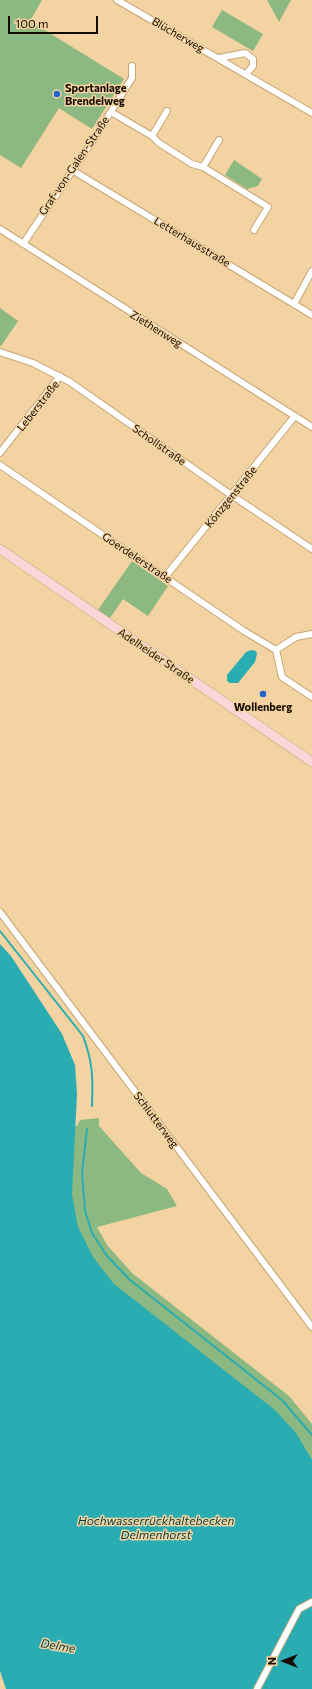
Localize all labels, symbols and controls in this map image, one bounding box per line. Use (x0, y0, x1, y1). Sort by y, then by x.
scale bar (10, 8, 100, 34)
street label: Blücherweg (149, 15, 207, 55)
text: 100 m (15, 16, 49, 30)
place label: Sportanlage Brendelweg (65, 81, 127, 107)
marker: Sportanlage Brendelweg (52, 89, 62, 99)
street label: Graf-von-Galen-Straße (36, 114, 112, 218)
street label: Letterhausstraße (152, 214, 232, 270)
street label: Ziethenweg (127, 308, 185, 350)
street label: Leberstraße (14, 378, 62, 434)
street label: Schollstraße (130, 422, 188, 468)
street label: Könzgenstraße (202, 464, 260, 530)
street label: Goerdelerstraße (99, 530, 175, 586)
street label: Adelheider Straße (115, 626, 197, 686)
marker: Wollenberg (258, 689, 268, 699)
place label: Wollenberg (234, 700, 292, 714)
street label: Schlutterweg (131, 1089, 181, 1151)
water label: Hochwasserrückhaltebecken Delmenhorst (78, 1514, 234, 1542)
water label: Delme (40, 1636, 76, 1656)
north arrow (264, 1641, 304, 1681)
text: N (265, 1657, 278, 1665)

